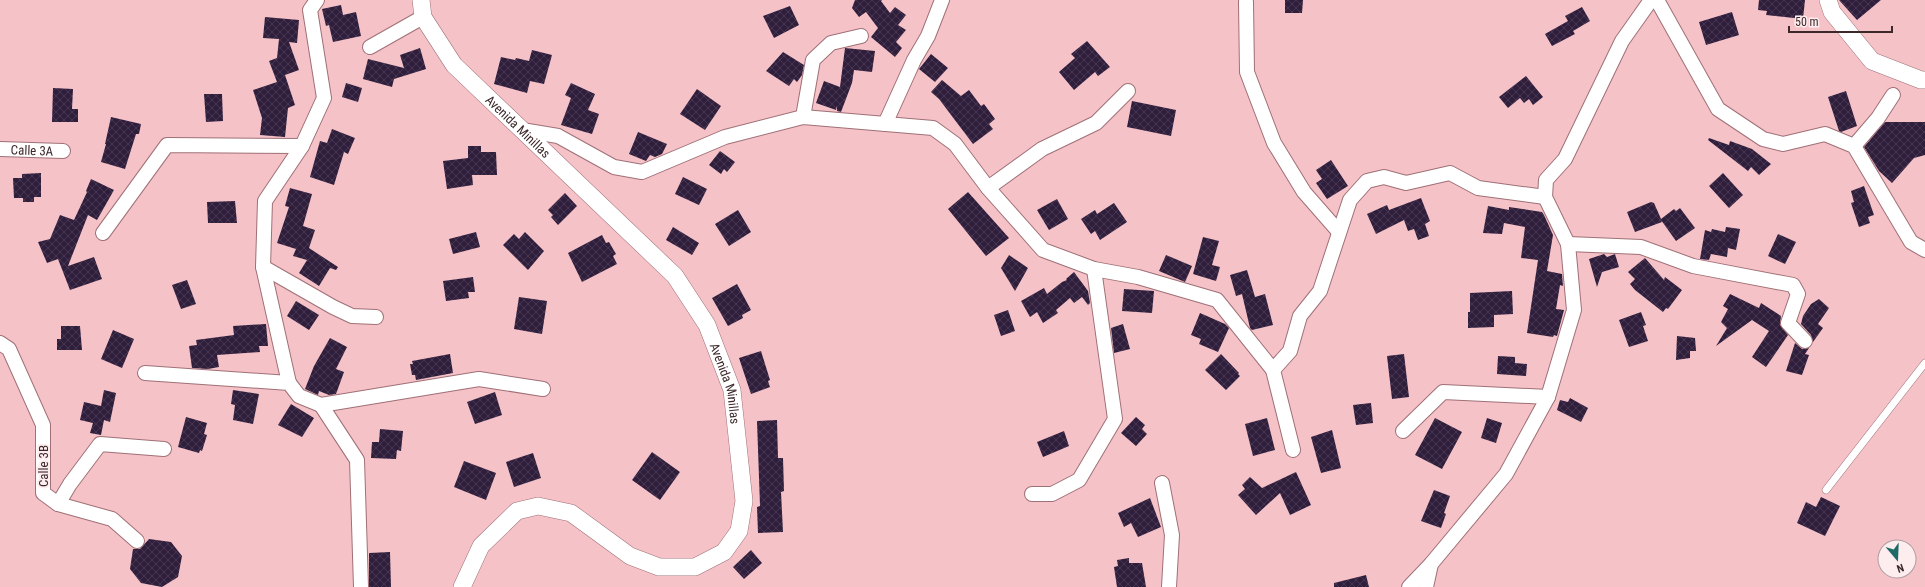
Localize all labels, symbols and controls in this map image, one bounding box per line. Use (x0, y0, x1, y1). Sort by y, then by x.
scale bar (1789, 8, 1892, 34)
text: 50 m (1795, 15, 1819, 29)
street label: Avenida Minillas (483, 92, 554, 161)
street label: Calle 3A (10, 142, 54, 158)
street label: Avenida Minillas (707, 341, 743, 425)
street label: Calle 3B (36, 445, 51, 487)
north arrow (1877, 539, 1917, 579)
text: N (1895, 561, 1905, 575)

